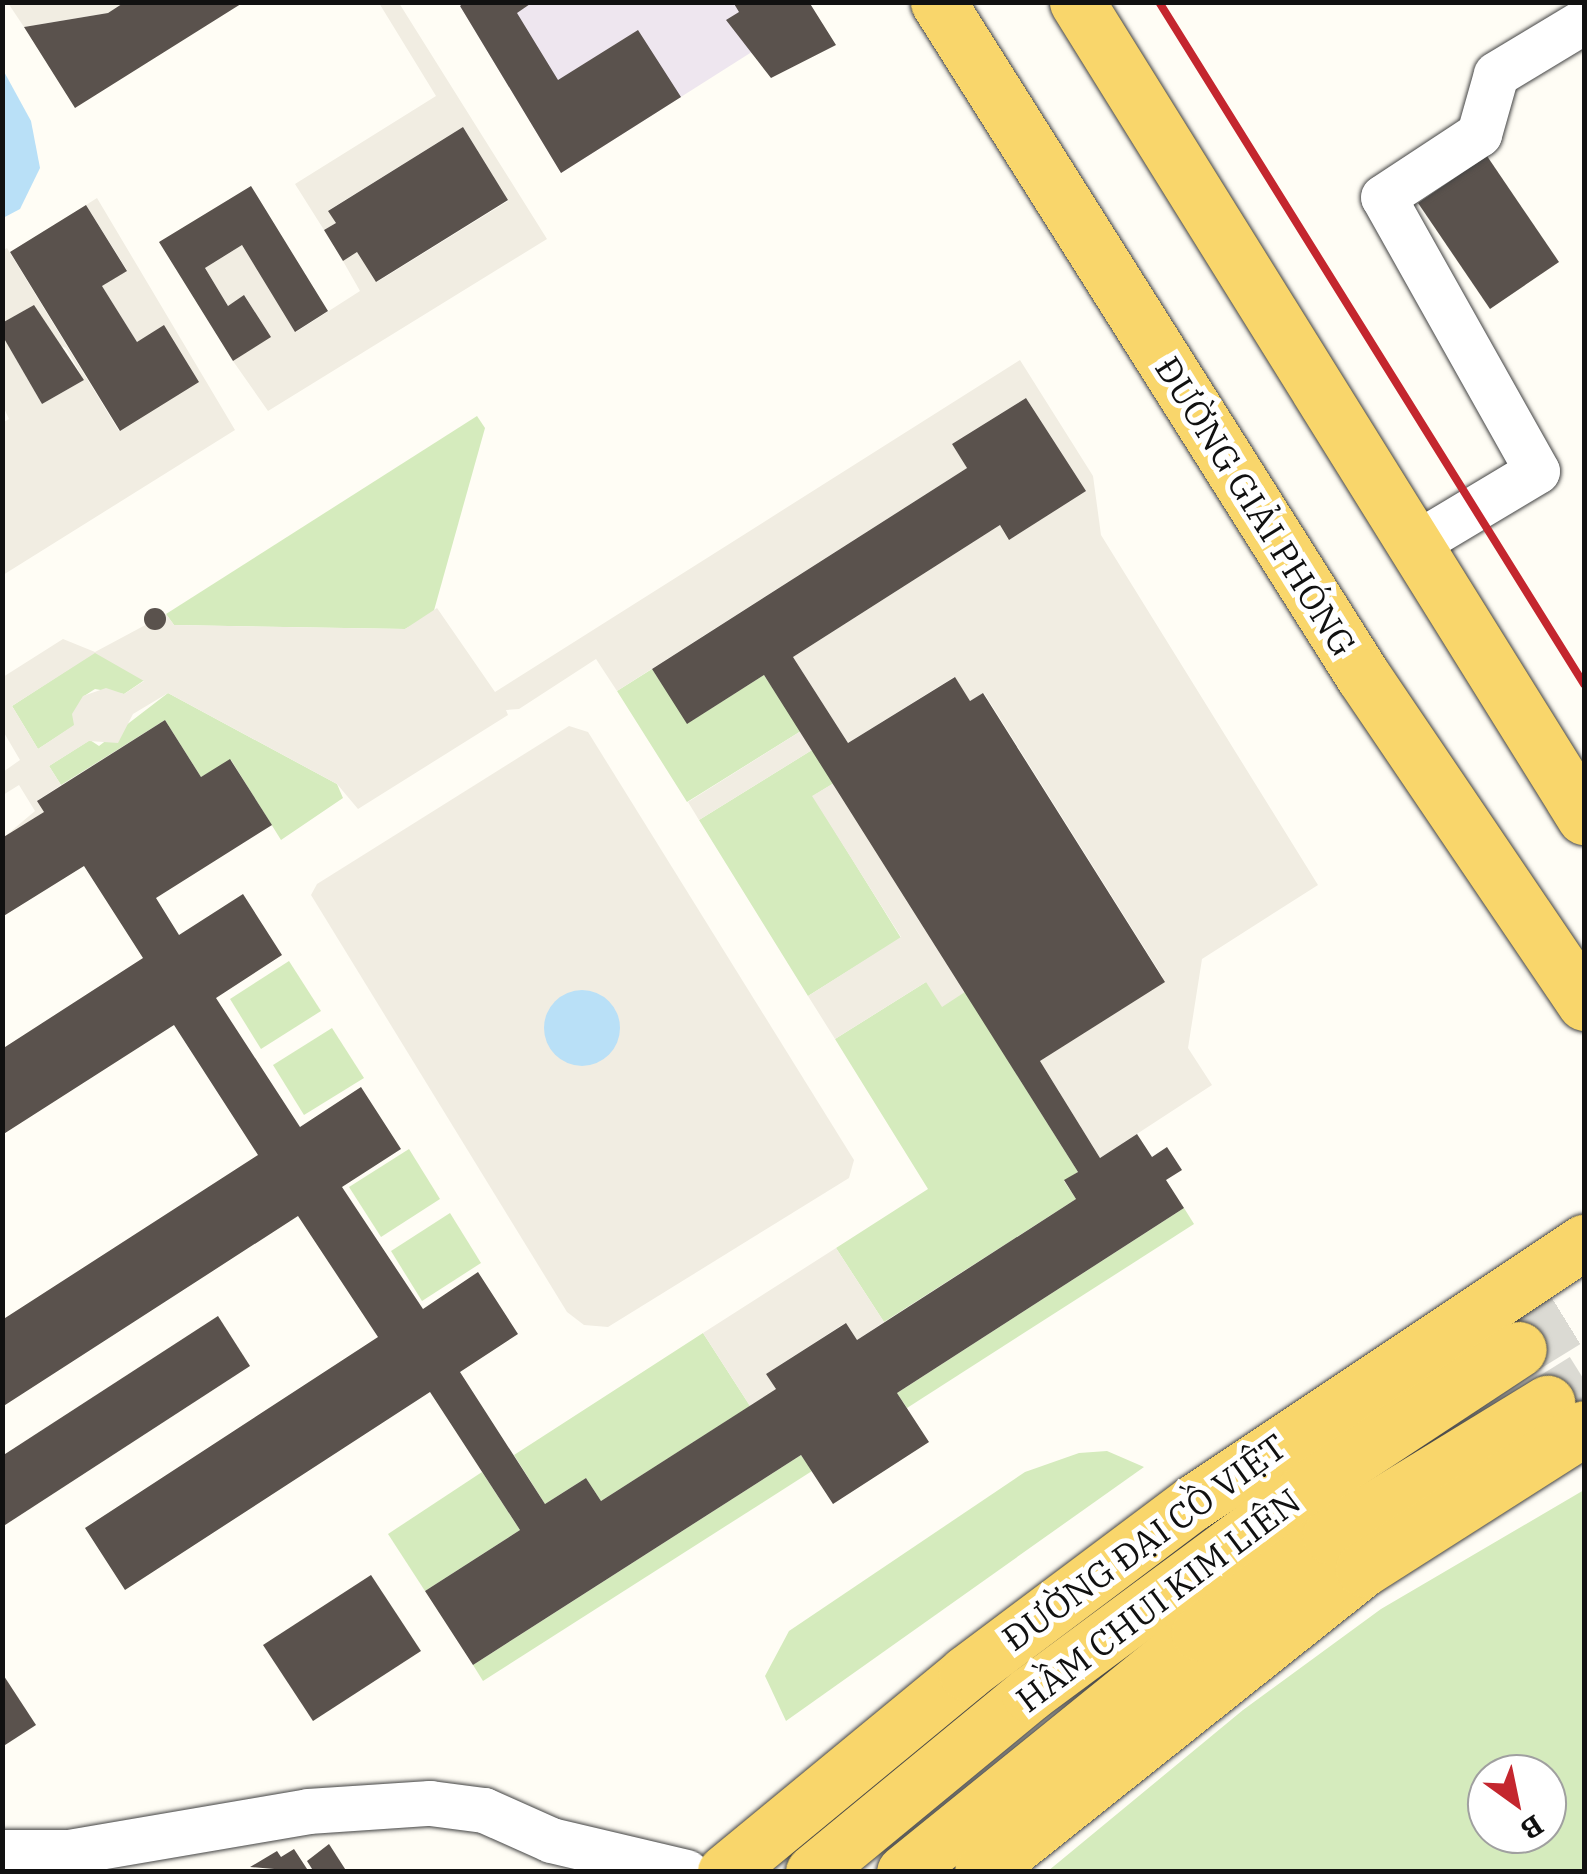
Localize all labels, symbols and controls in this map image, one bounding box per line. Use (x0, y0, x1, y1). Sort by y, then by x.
street label: ĐƯỜNG GIẢI PHÓNG (1147, 349, 1365, 663)
street label: ĐƯỜNG ĐẠI CỒ VIỆT (994, 1425, 1294, 1659)
street label: HẦM CHUI KIM LIÊN (1008, 1480, 1308, 1720)
north arrow (1467, 1754, 1567, 1854)
text: B (1514, 1807, 1551, 1849)

